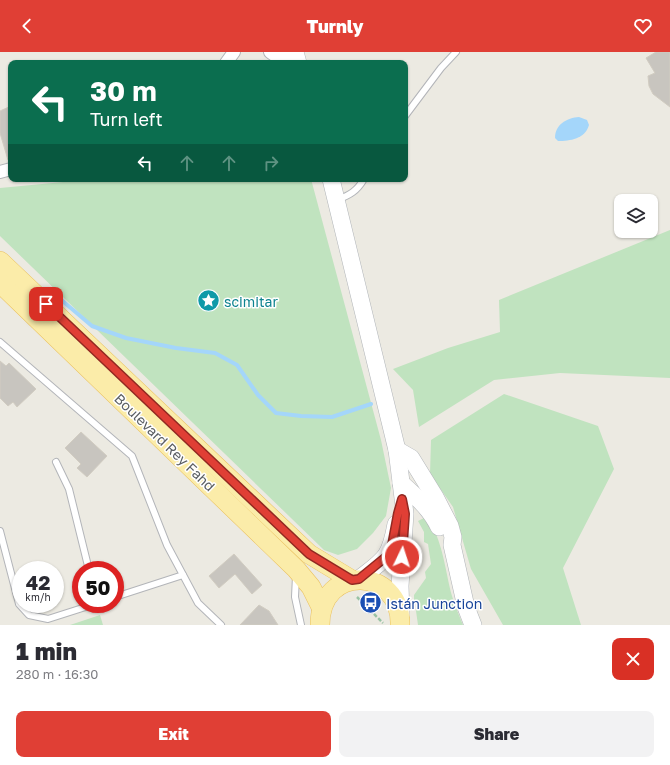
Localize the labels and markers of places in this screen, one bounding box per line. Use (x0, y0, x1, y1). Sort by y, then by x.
pin (29, 287, 63, 321)
place icon: scimitar (195, 288, 221, 314)
place label: scimitar (224, 293, 278, 310)
bus stop icon: Istán Junction (358, 590, 384, 616)
place label: Istán Junction (386, 595, 482, 612)

